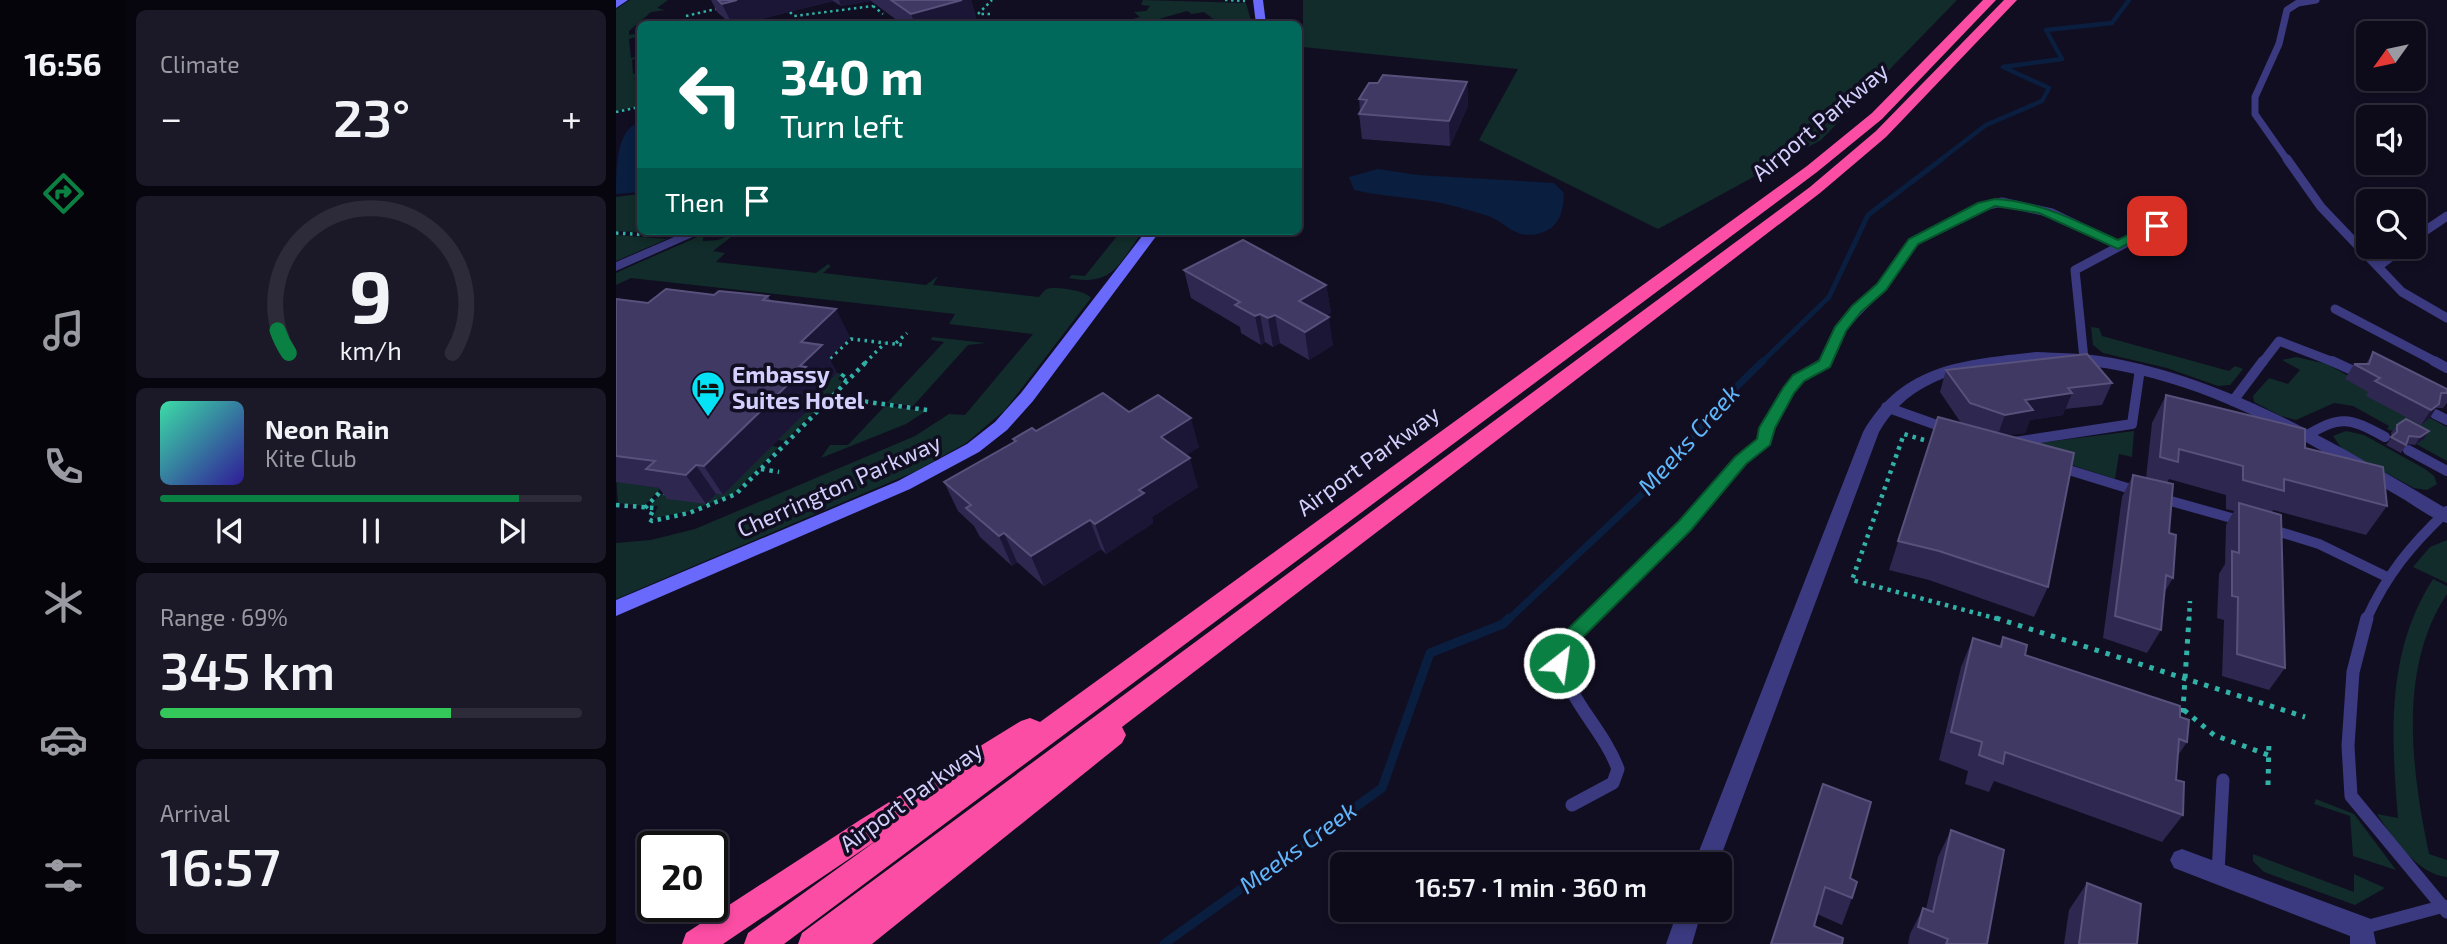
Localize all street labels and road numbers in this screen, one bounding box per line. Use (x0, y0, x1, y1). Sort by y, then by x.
street label: Airport Parkway (1745, 56, 1893, 186)
street label: Airport Parkway (1291, 399, 1444, 521)
street label: Cherrington Parkway (732, 428, 945, 543)
street label: Airport Parkway (834, 735, 987, 857)

